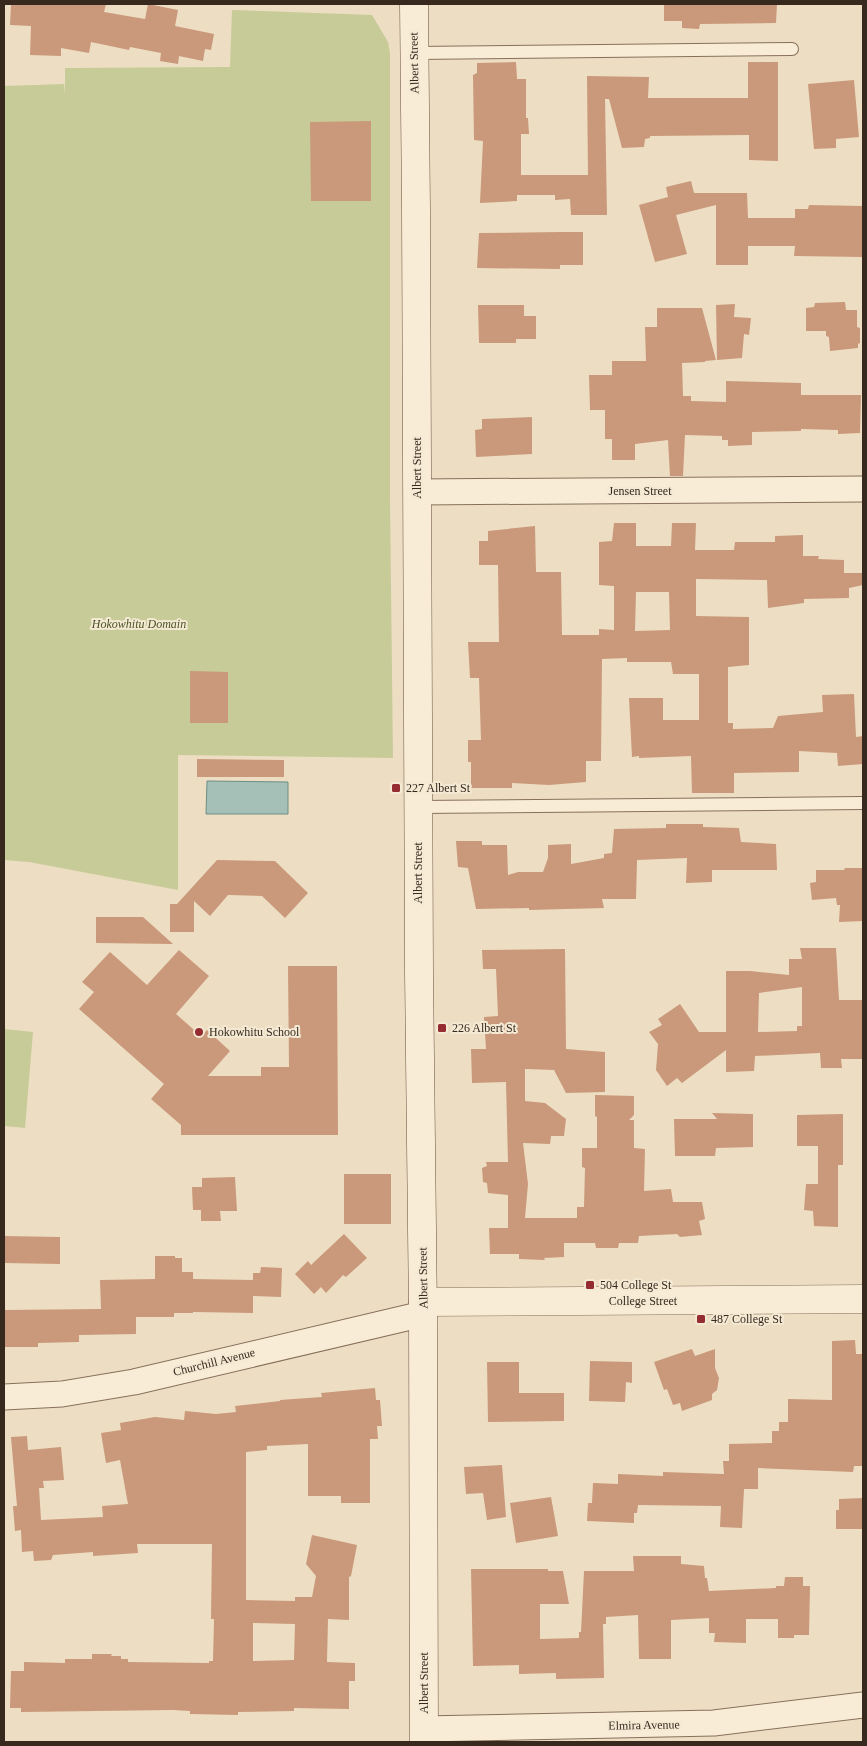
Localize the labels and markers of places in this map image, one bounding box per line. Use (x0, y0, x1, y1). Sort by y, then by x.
place label: 227 Albert St (406, 781, 471, 795)
marker: 227 Albert St (390, 782, 402, 794)
place label: 226 Albert St (452, 1021, 517, 1035)
marker: 226 Albert St (436, 1022, 448, 1034)
place label: Hokowhitu School (209, 1025, 300, 1039)
marker: Hokowhitu School (193, 1026, 205, 1038)
place label: 504 College St (600, 1278, 672, 1292)
marker: 504 College St (584, 1279, 596, 1291)
place label: 487 College St (711, 1312, 783, 1326)
marker: 487 College St (695, 1313, 707, 1325)

